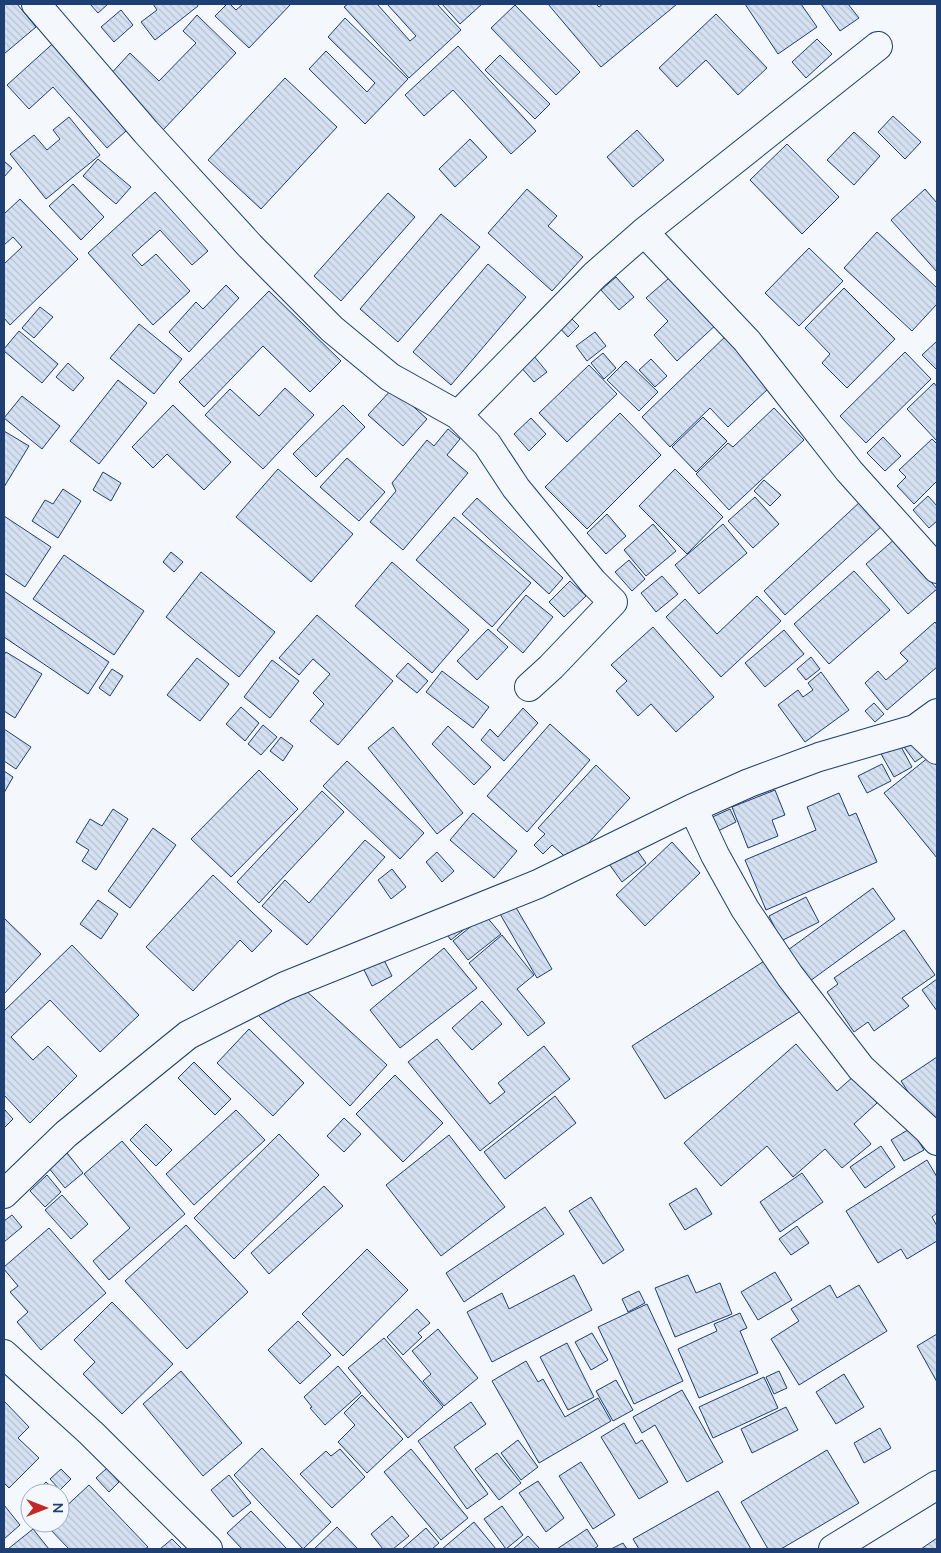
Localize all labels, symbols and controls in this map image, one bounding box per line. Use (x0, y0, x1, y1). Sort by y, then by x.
north arrow (20, 1483, 70, 1533)
text: N (48, 1503, 67, 1513)

